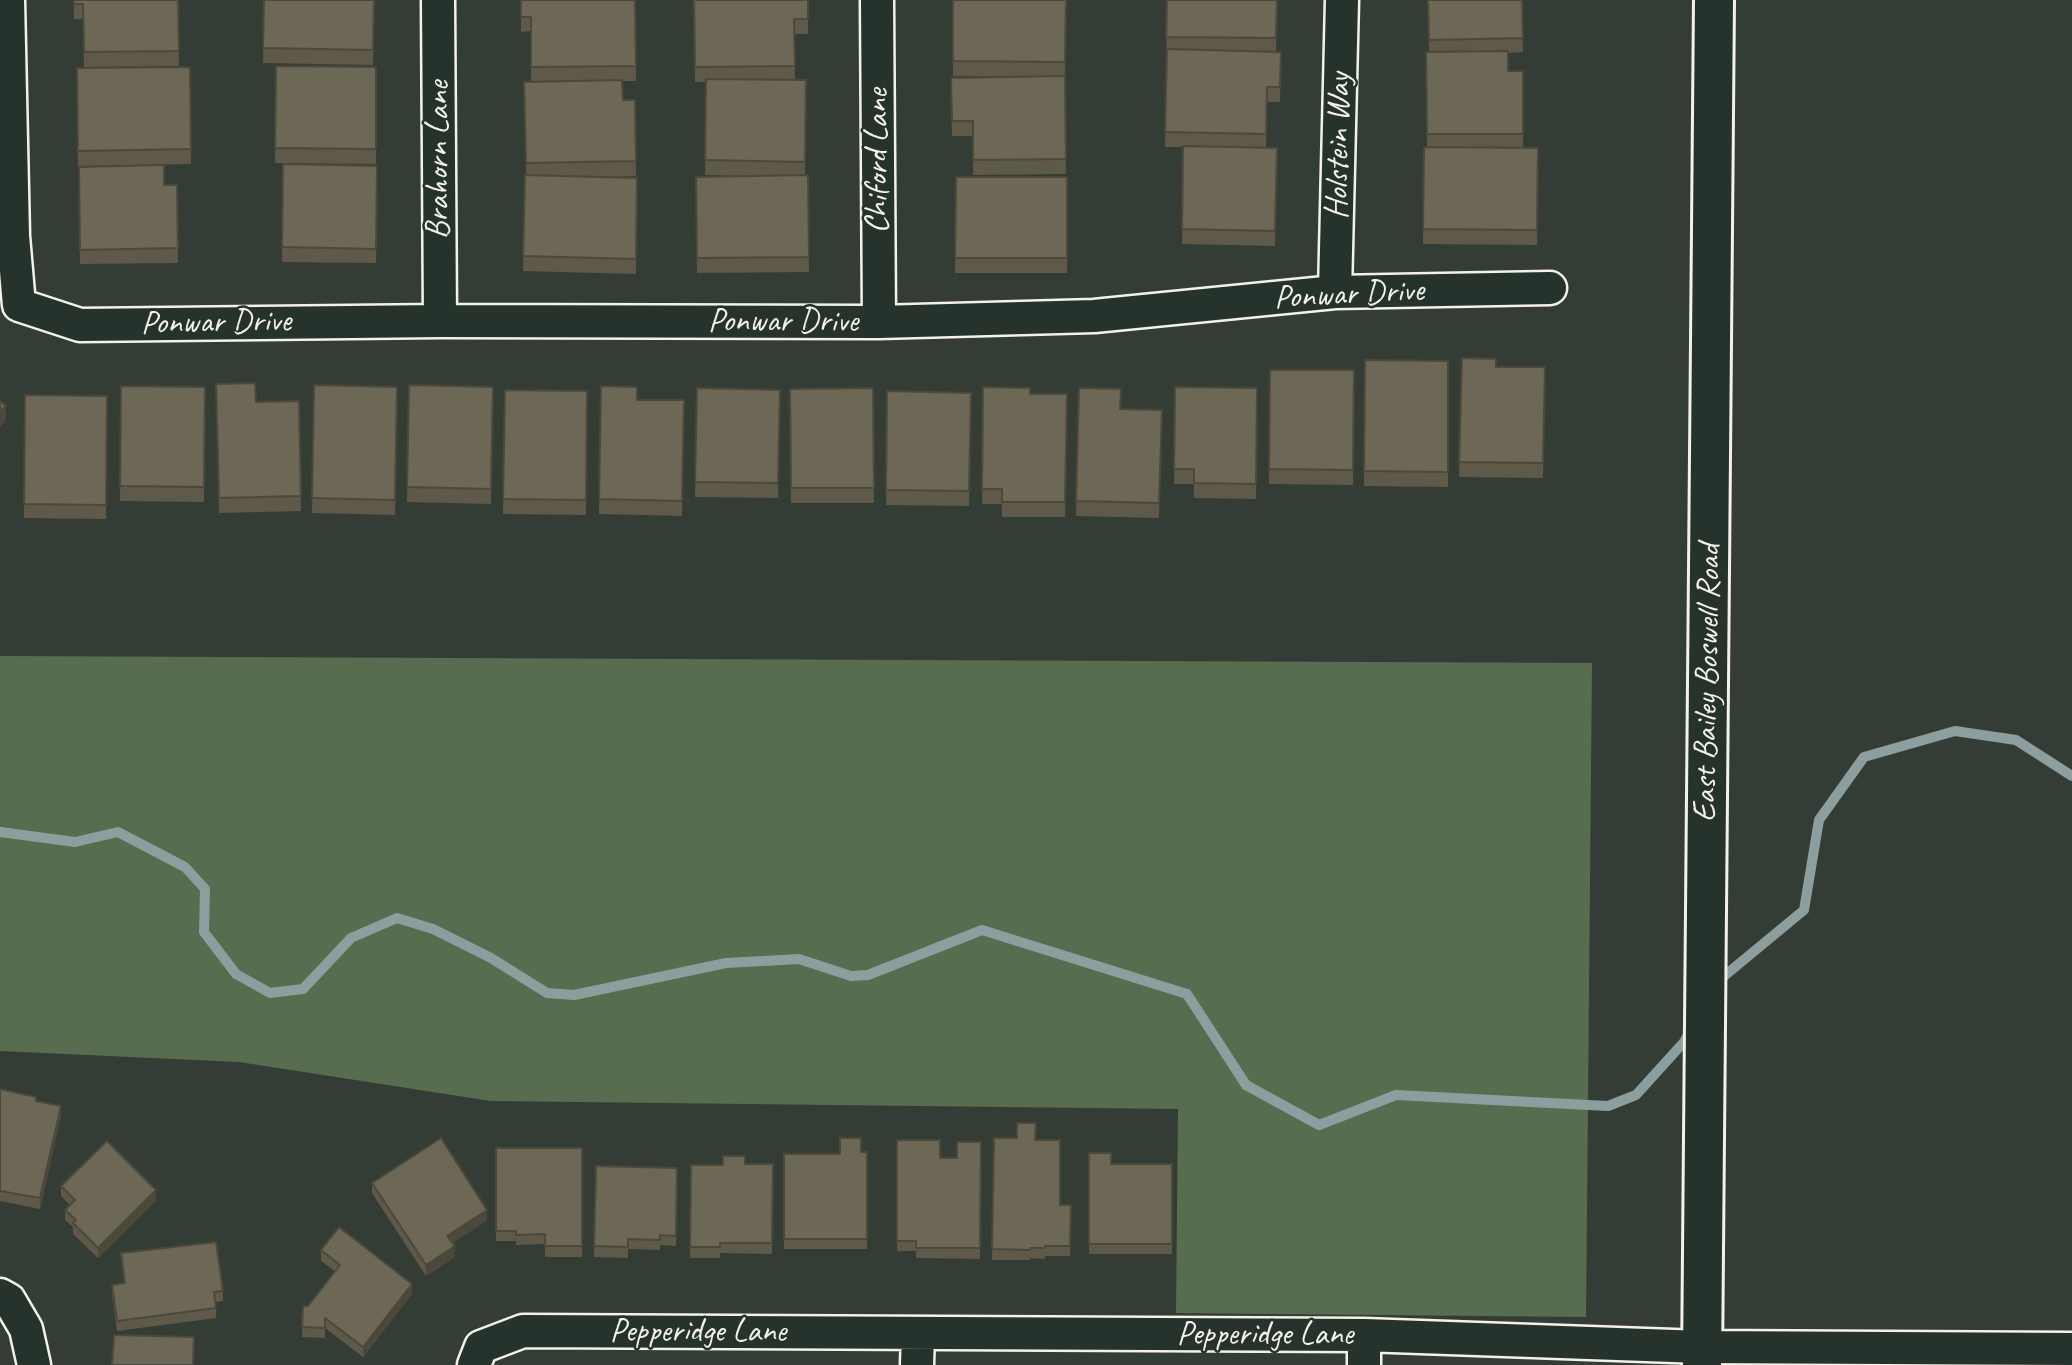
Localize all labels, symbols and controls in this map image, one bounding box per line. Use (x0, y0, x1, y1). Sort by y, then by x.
street label: Holstein Way (1318, 72, 1360, 220)
street label: Brahorn Lane (419, 81, 459, 239)
street label: Chiford Lane (858, 88, 898, 234)
street label: Ponwar Drive (1273, 271, 1425, 319)
street label: Ponwar Drive (141, 302, 291, 344)
street label: Ponwar Drive (708, 302, 858, 342)
street label: East Bailey Boswell Road (1686, 544, 1730, 822)
street label: Pepperidge Lane (610, 1312, 786, 1352)
street label: Pepperidge Lane (1177, 1315, 1353, 1355)

